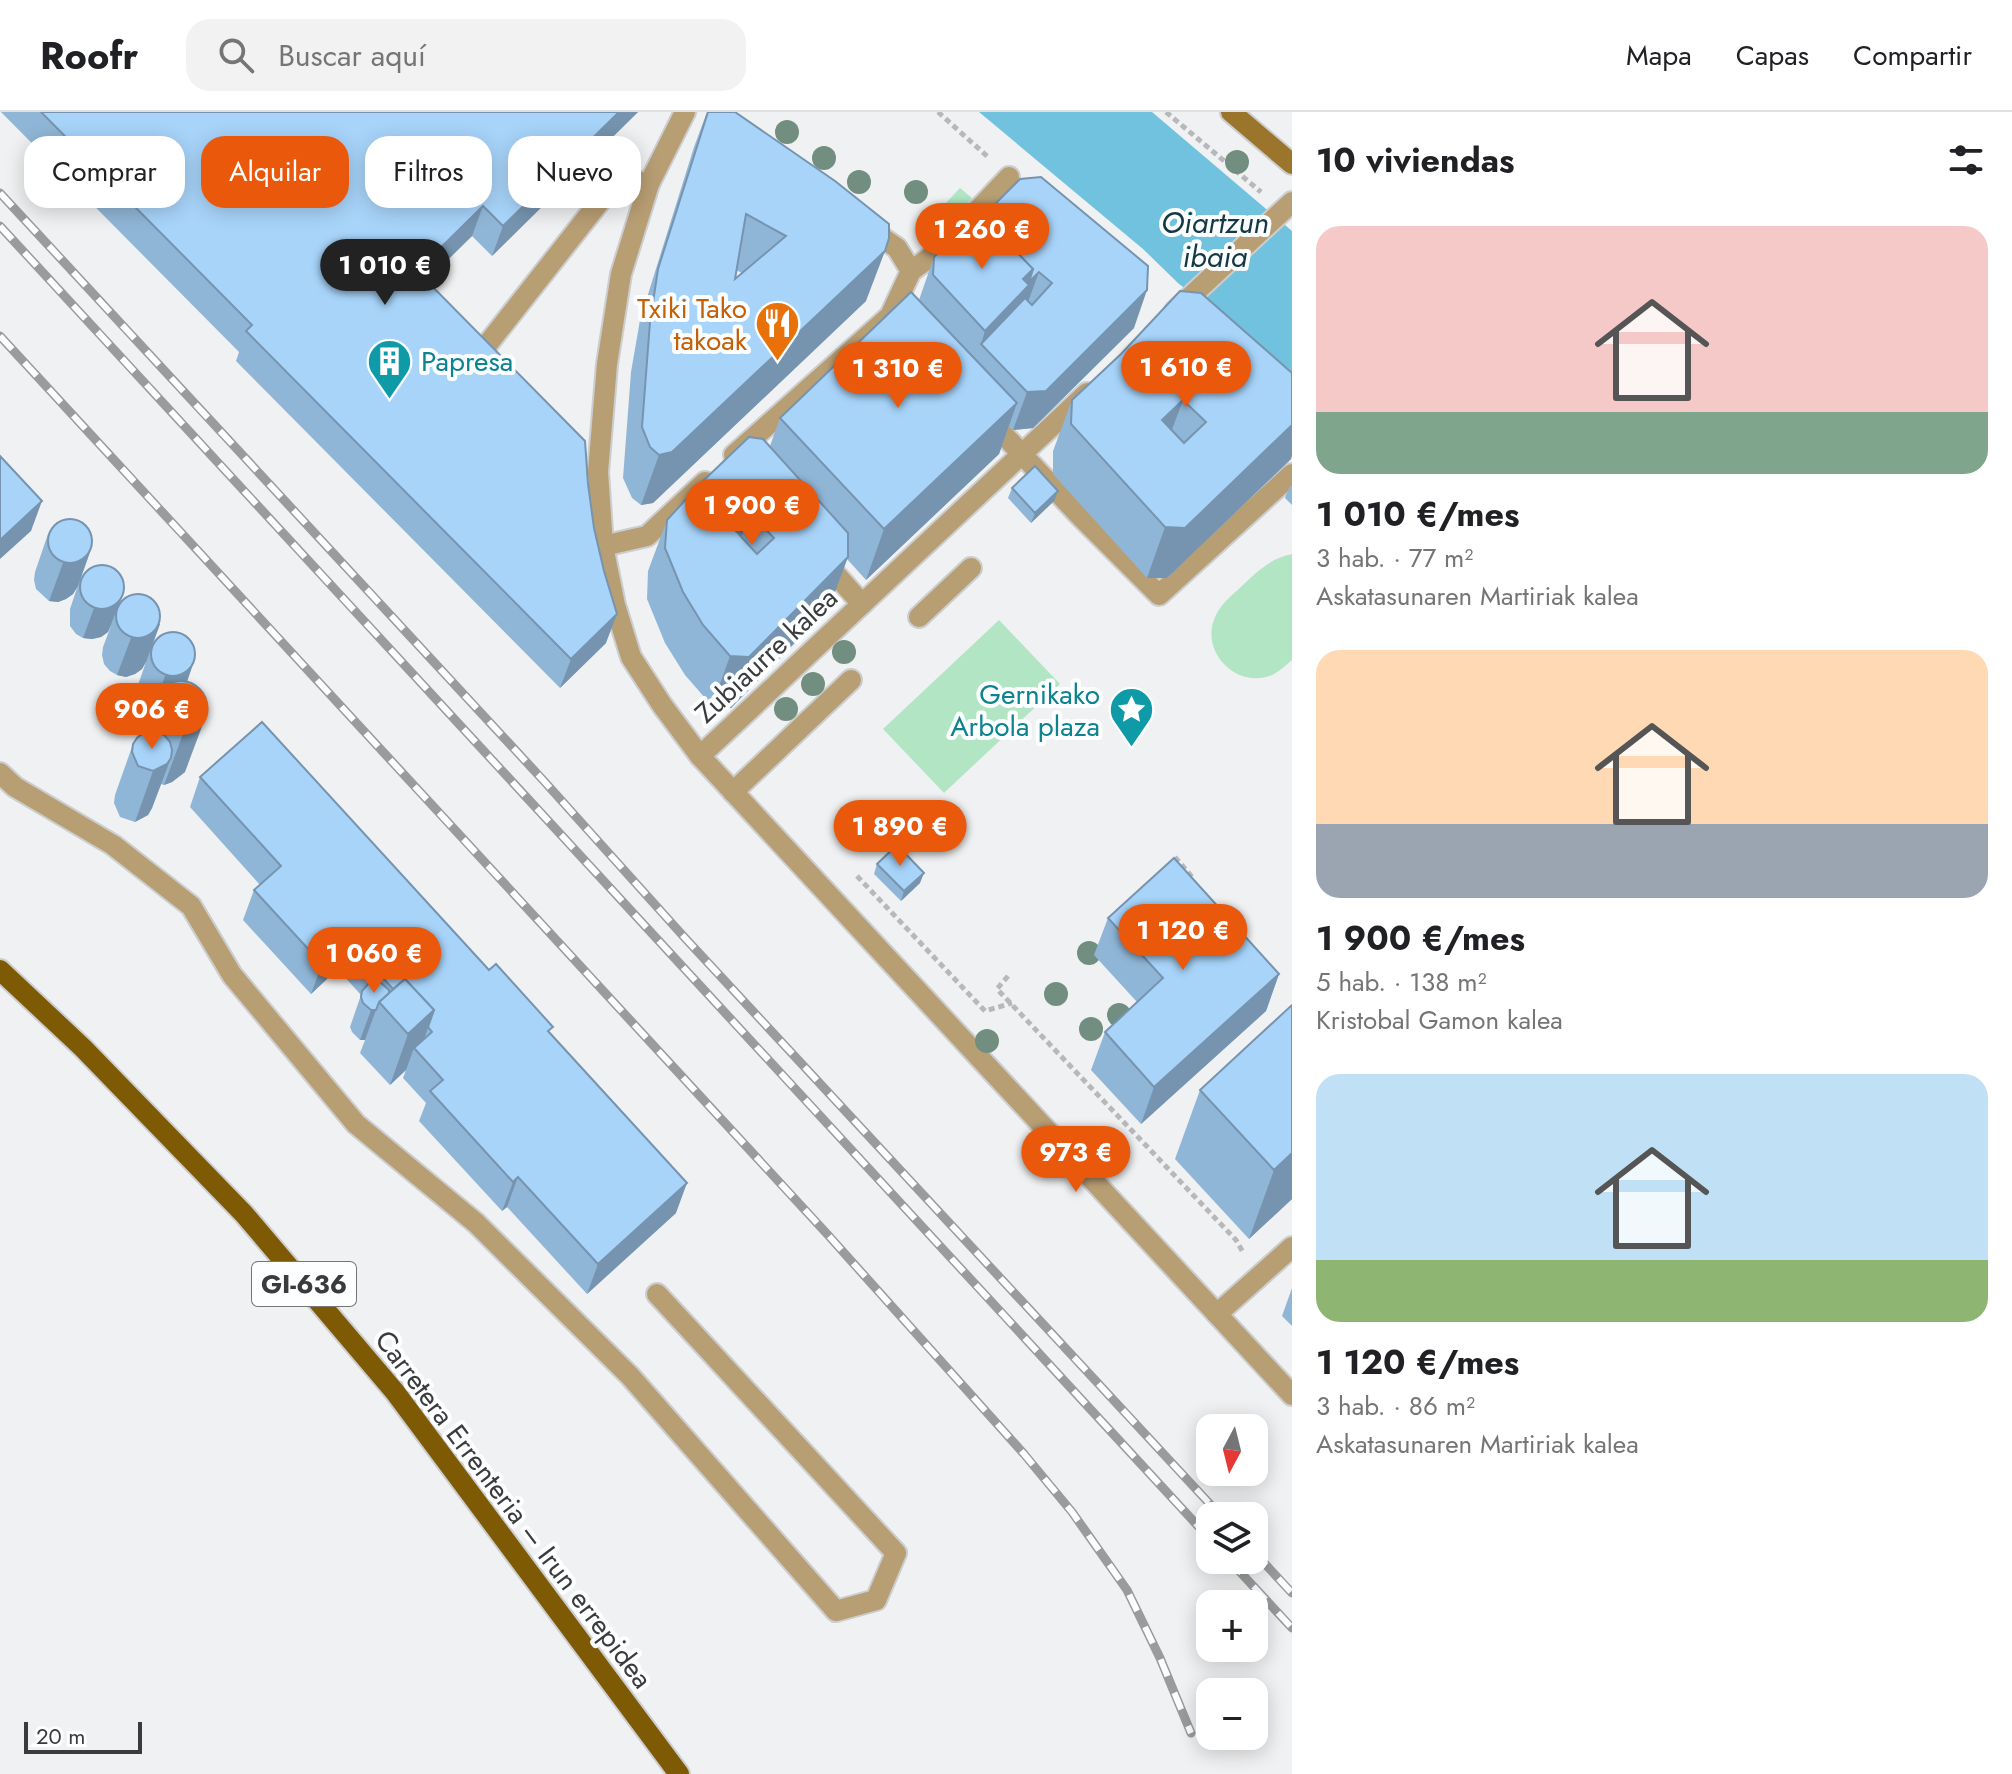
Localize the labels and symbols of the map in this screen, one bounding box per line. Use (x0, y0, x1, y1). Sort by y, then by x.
water label: Oiartzun ibaia (1161, 201, 1269, 278)
pin: 1 260 € (908, 203, 1056, 271)
pin: 1 010 € (311, 239, 459, 307)
place label: Txiki Tako takoak (637, 288, 748, 361)
restaurant icon: Txiki Tako takoak (754, 300, 802, 363)
building icon: Papresa (366, 337, 414, 400)
place label: Papresa (421, 341, 513, 382)
pin: 1 610 € (1112, 341, 1260, 409)
pin: 1 310 € (824, 342, 972, 410)
pin: 1 900 € (678, 479, 826, 547)
street label: Zubiaurre kalea (686, 578, 847, 733)
place label: Gernikako Arbola plaza (950, 674, 1100, 747)
pin: 906 € (96, 683, 208, 751)
place icon: Gernikako Arbola plaza (1107, 686, 1155, 749)
pin: 1 890 € (826, 800, 974, 868)
pin: 1 120 € (1109, 904, 1257, 972)
pin: 1 060 € (300, 927, 448, 995)
pin: 973 € (1020, 1126, 1132, 1194)
road number: GI-636 (252, 1262, 356, 1306)
street label: Carretera Errenteria – Irun errepidea (365, 1321, 662, 1697)
north arrow (1196, 1414, 1268, 1486)
scale bar (24, 1718, 142, 1754)

